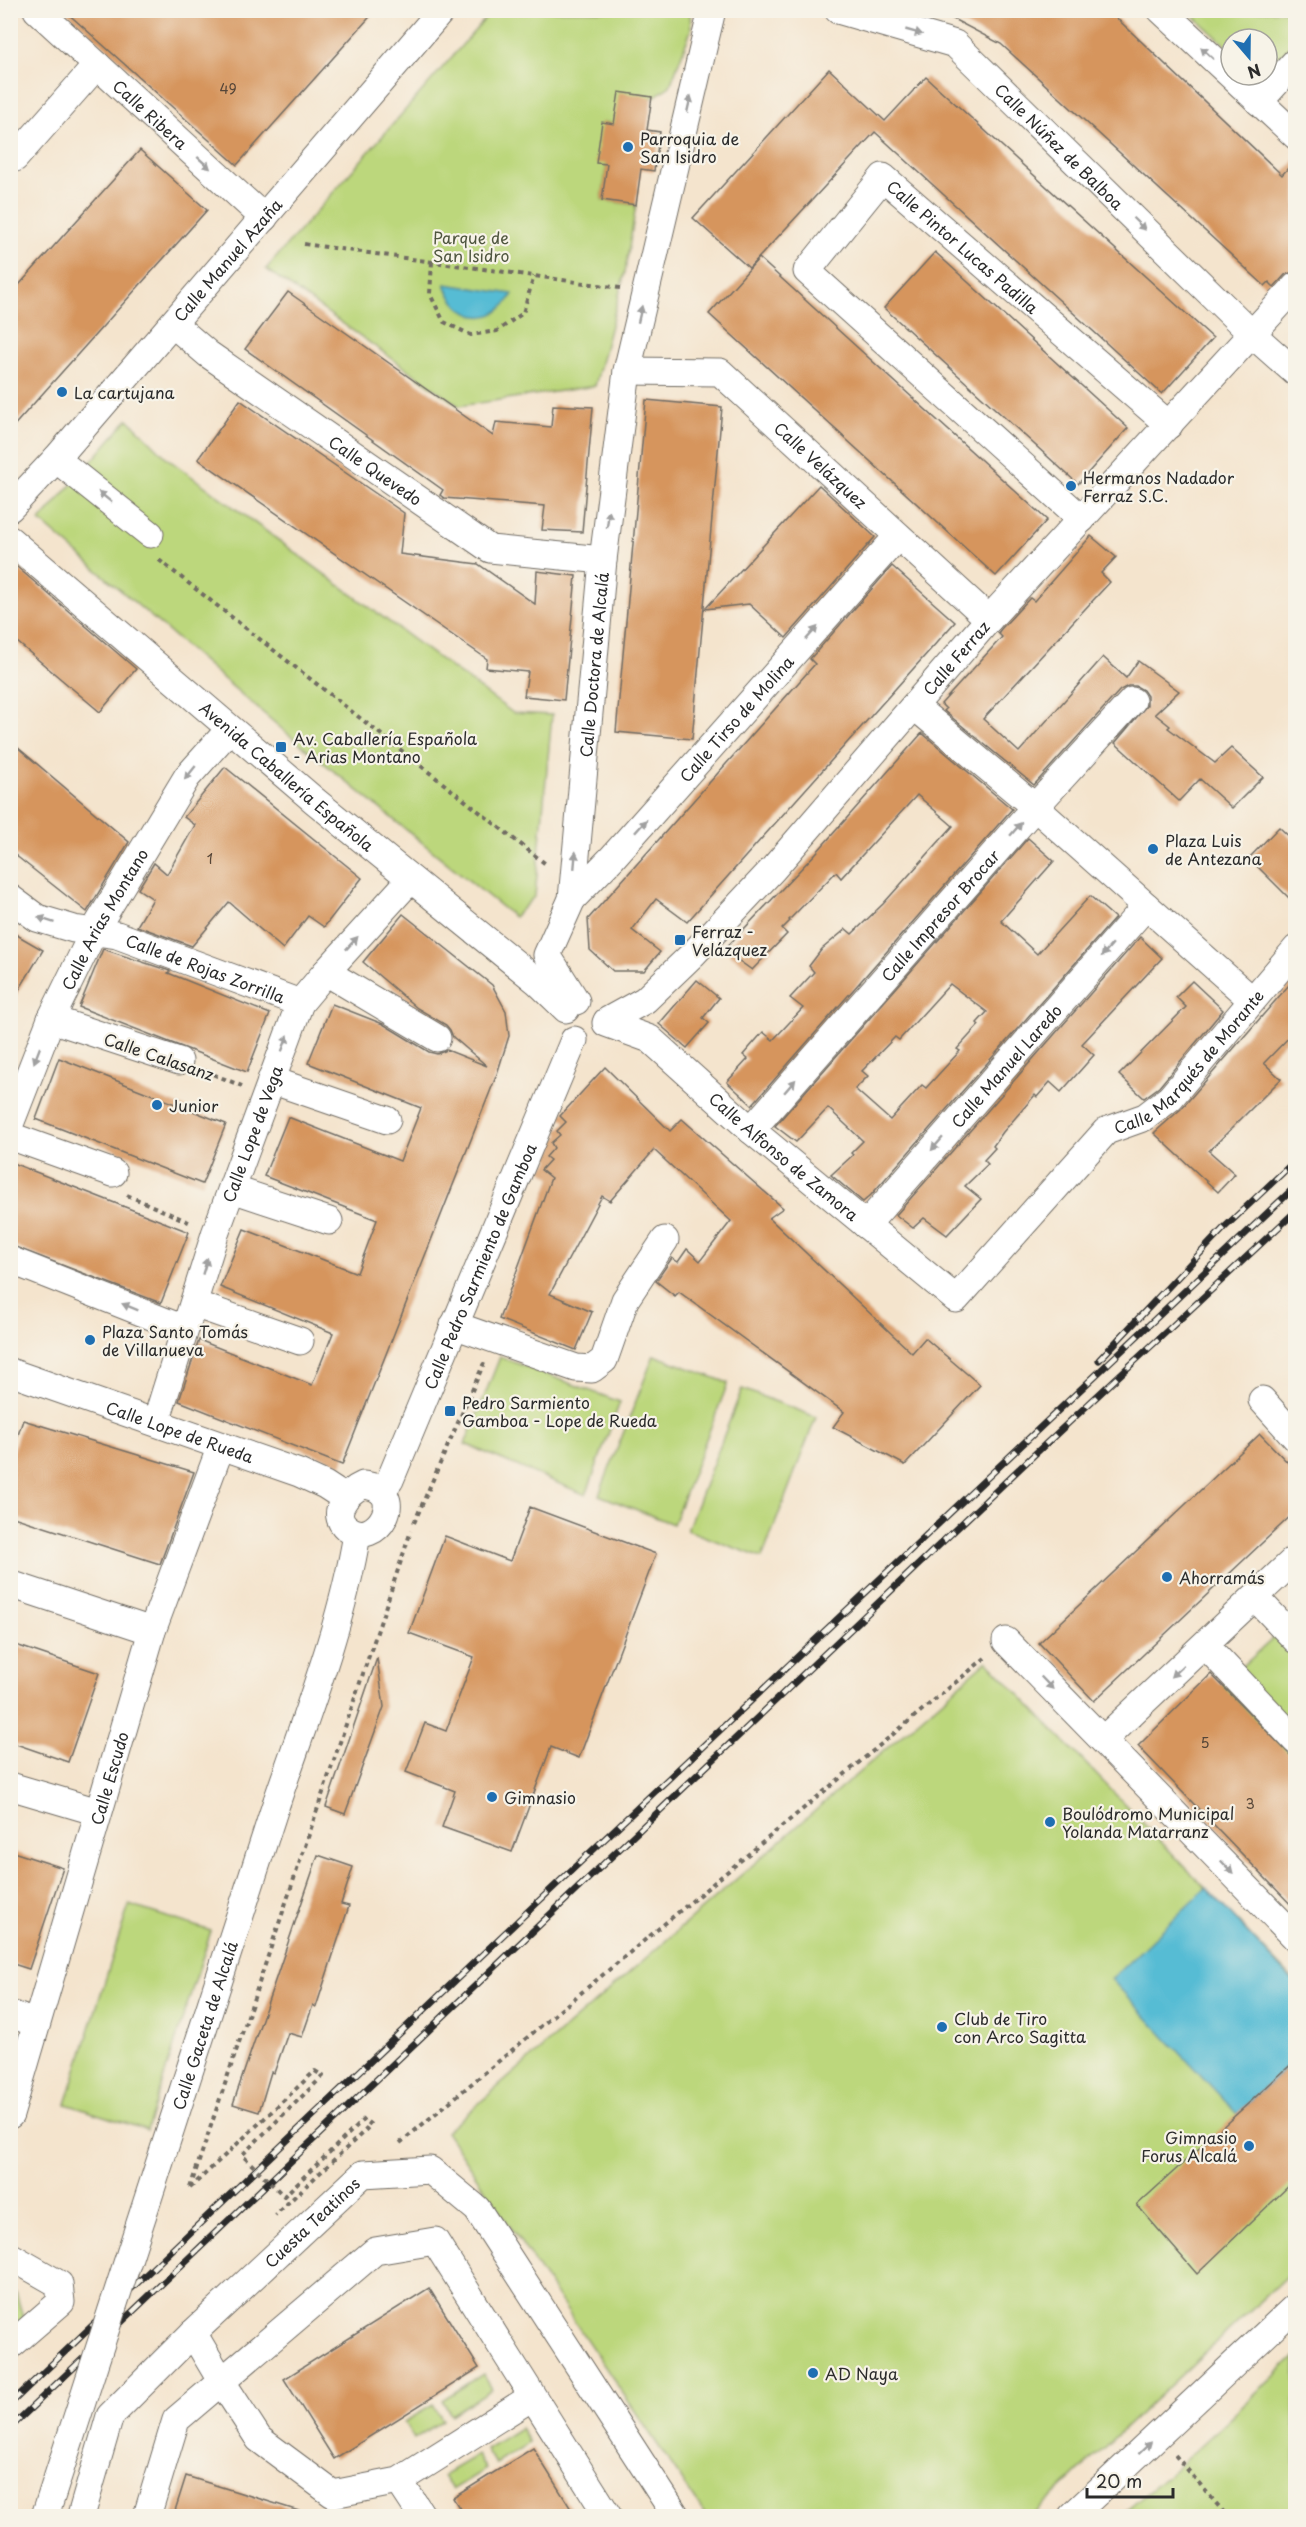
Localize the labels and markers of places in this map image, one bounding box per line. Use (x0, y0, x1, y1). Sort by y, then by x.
place label: Parroquia de San Isidro (640, 126, 739, 168)
marker: Parroquia de San Isidro (621, 140, 635, 154)
place label: La cartujana (74, 380, 174, 404)
marker: La cartujana (55, 385, 69, 399)
place label: Hermanos Nadador Ferraz S.C. (1083, 465, 1235, 507)
marker: Hermanos Nadador Ferraz S.C. (1064, 479, 1078, 493)
place label: Av. Caballería Española - Arias Montano (293, 726, 477, 768)
marker: Av. Caballería Española - Arias Montano (274, 740, 288, 754)
place label: Plaza Luis de Antezana (1165, 828, 1261, 870)
marker: Plaza Luis de Antezana (1146, 842, 1160, 856)
place label: Ferraz - Velázquez (692, 919, 768, 961)
marker: Ferraz - Velázquez (673, 933, 687, 947)
place label: Junior (169, 1093, 219, 1117)
marker: Junior (150, 1098, 164, 1112)
place label: Plaza Santo Tomás de Villanueva (102, 1319, 248, 1361)
marker: Plaza Santo Tomás de Villanueva (83, 1333, 97, 1347)
place label: Pedro Sarmiento Gamboa - Lope de Rueda (462, 1390, 657, 1432)
marker: Pedro Sarmiento Gamboa - Lope de Rueda (443, 1404, 457, 1418)
place label: Ahorramás (1179, 1565, 1264, 1589)
marker: Ahorramás (1160, 1570, 1174, 1584)
place label: Gimnasio (504, 1785, 576, 1809)
marker: Gimnasio (485, 1790, 499, 1804)
place label: Boulódromo Municipal Yolanda Matarranz (1062, 1801, 1234, 1843)
marker: Boulódromo Municipal Yolanda Matarranz (1043, 1815, 1057, 1829)
place label: Club de Tiro con Arco Sagitta (954, 2006, 1086, 2048)
marker: Club de Tiro con Arco Sagitta (935, 2020, 949, 2034)
place label: Gimnasio Forus Alcalá (1141, 2125, 1237, 2167)
marker: Gimnasio Forus Alcalá (1242, 2139, 1256, 2153)
place label: AD Naya (825, 2361, 898, 2385)
marker: AD Naya (806, 2366, 820, 2380)

